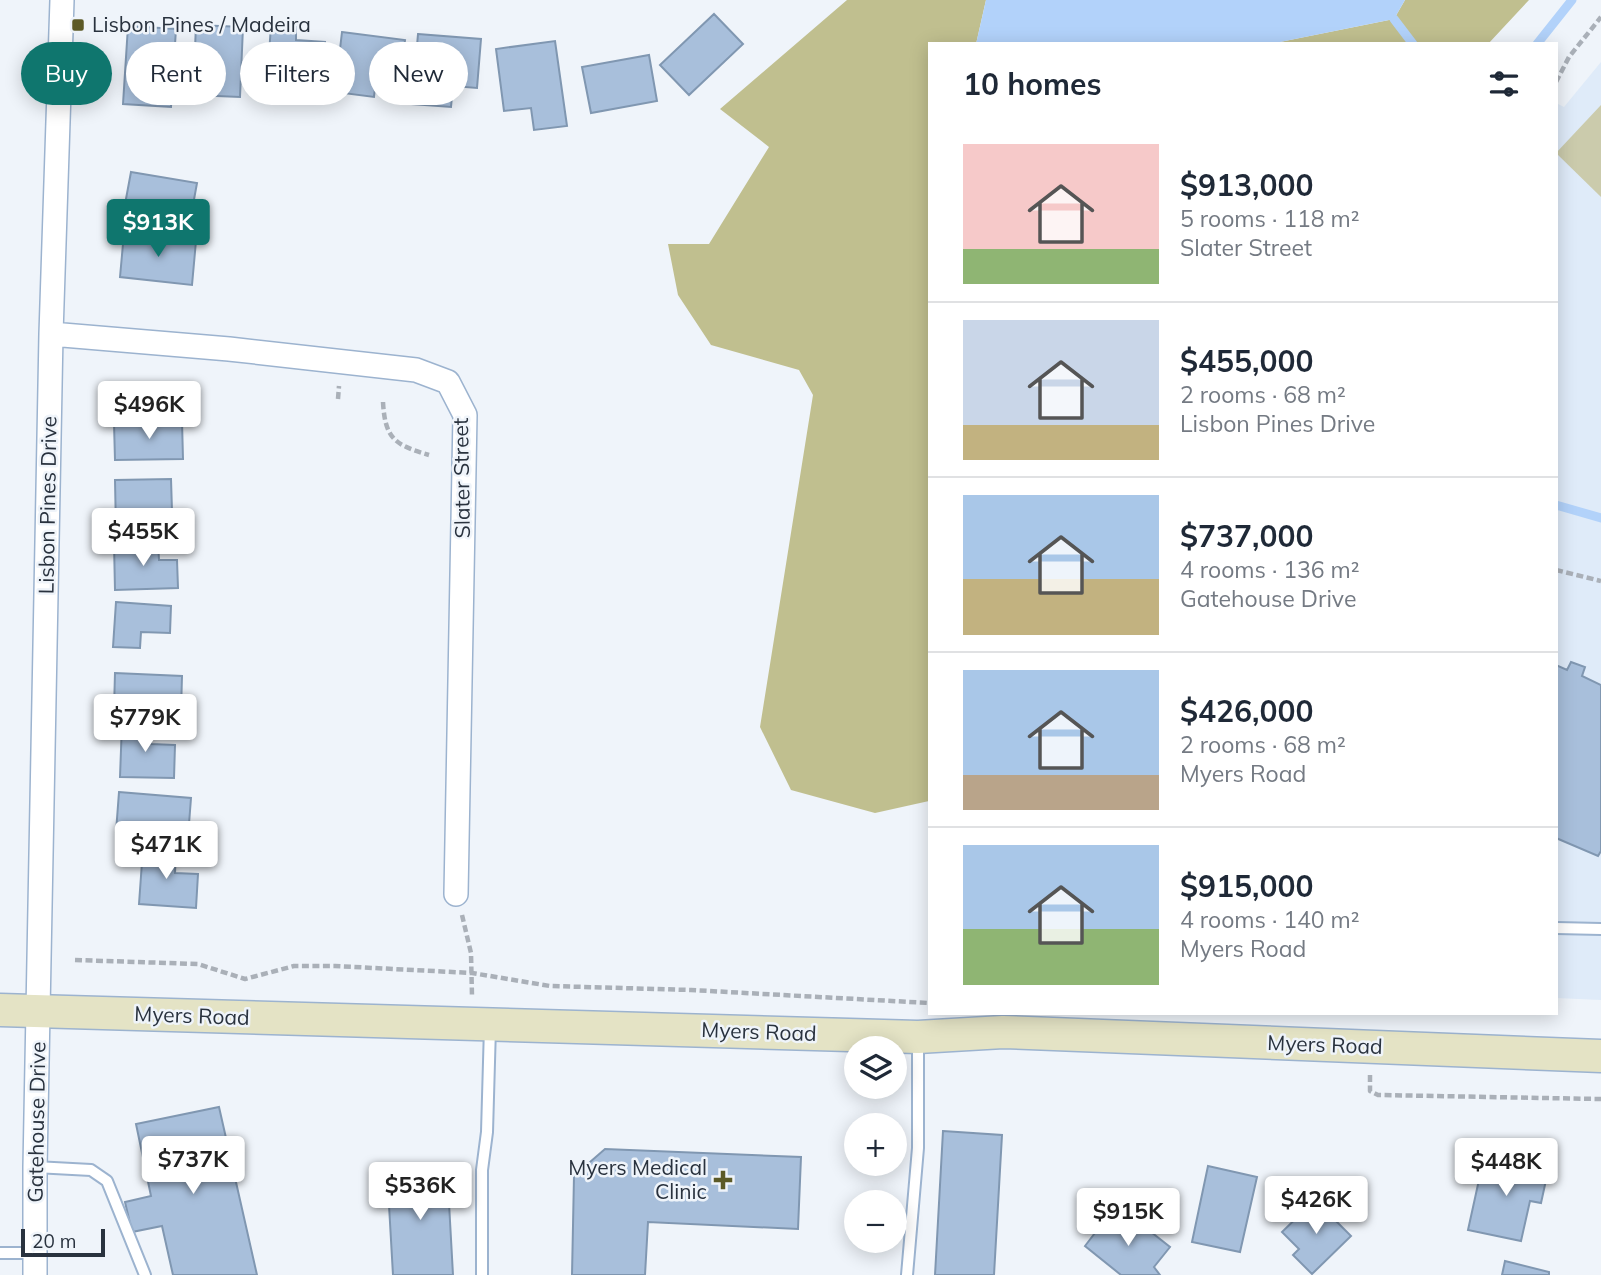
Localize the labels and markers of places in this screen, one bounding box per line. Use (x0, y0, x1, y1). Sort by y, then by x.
place label: Lisbon Pines / Madeira (92, 11, 311, 37)
marker: Lisbon Pines / Madeira (70, 17, 86, 33)
pin: $913K (109, 200, 207, 259)
pin: $496K (100, 382, 198, 441)
pin: $455K (94, 508, 192, 568)
pin: $779K (96, 694, 194, 754)
pin: $471K (117, 822, 215, 881)
pin: $737K (144, 1136, 242, 1196)
pin: $448K (1457, 1138, 1555, 1198)
place label: Myers Medical Clinic (568, 1154, 707, 1204)
pin: $536K (371, 1162, 469, 1222)
marker: Myers Medical Clinic (713, 1170, 733, 1190)
pin: $426K (1267, 1176, 1365, 1236)
pin: $915K (1079, 1188, 1177, 1248)

